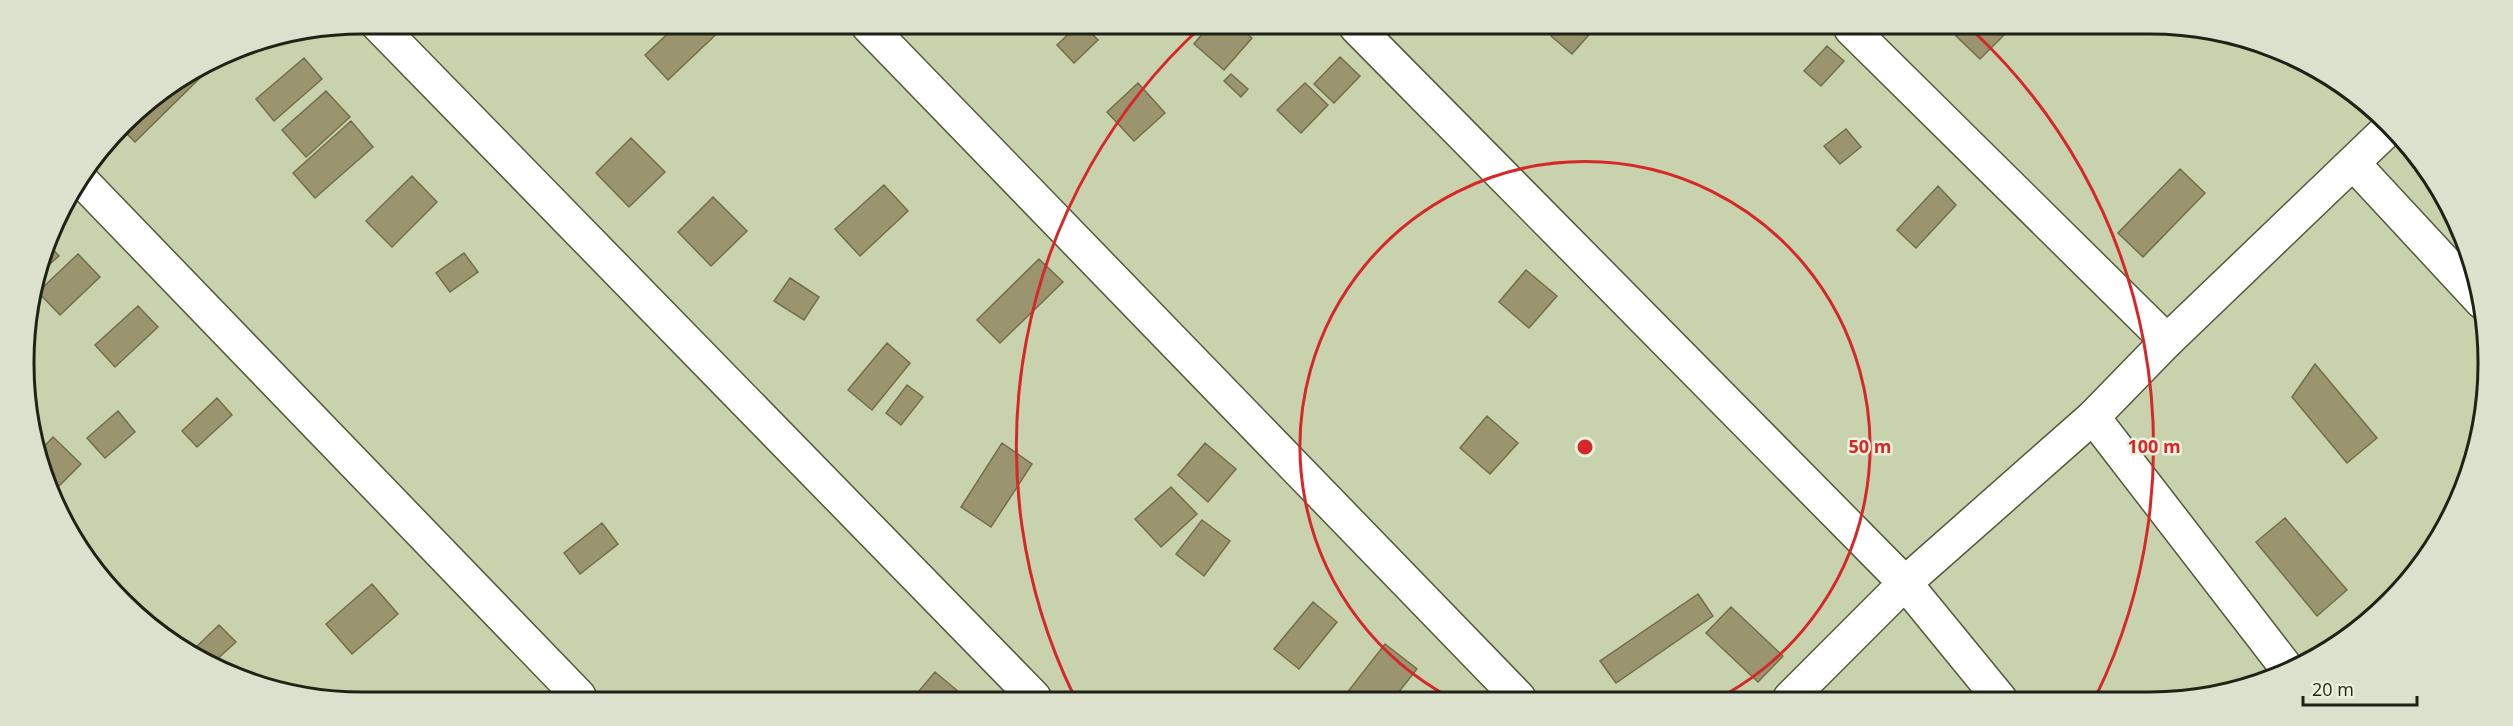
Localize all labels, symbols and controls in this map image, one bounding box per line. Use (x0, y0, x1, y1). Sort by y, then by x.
text: 50 m (1849, 434, 1891, 458)
text: 100 m (2127, 434, 2181, 458)
centre of rings (1575, 437, 1595, 457)
scale bar (2303, 669, 2417, 707)
text: 20 m (2312, 677, 2354, 701)

